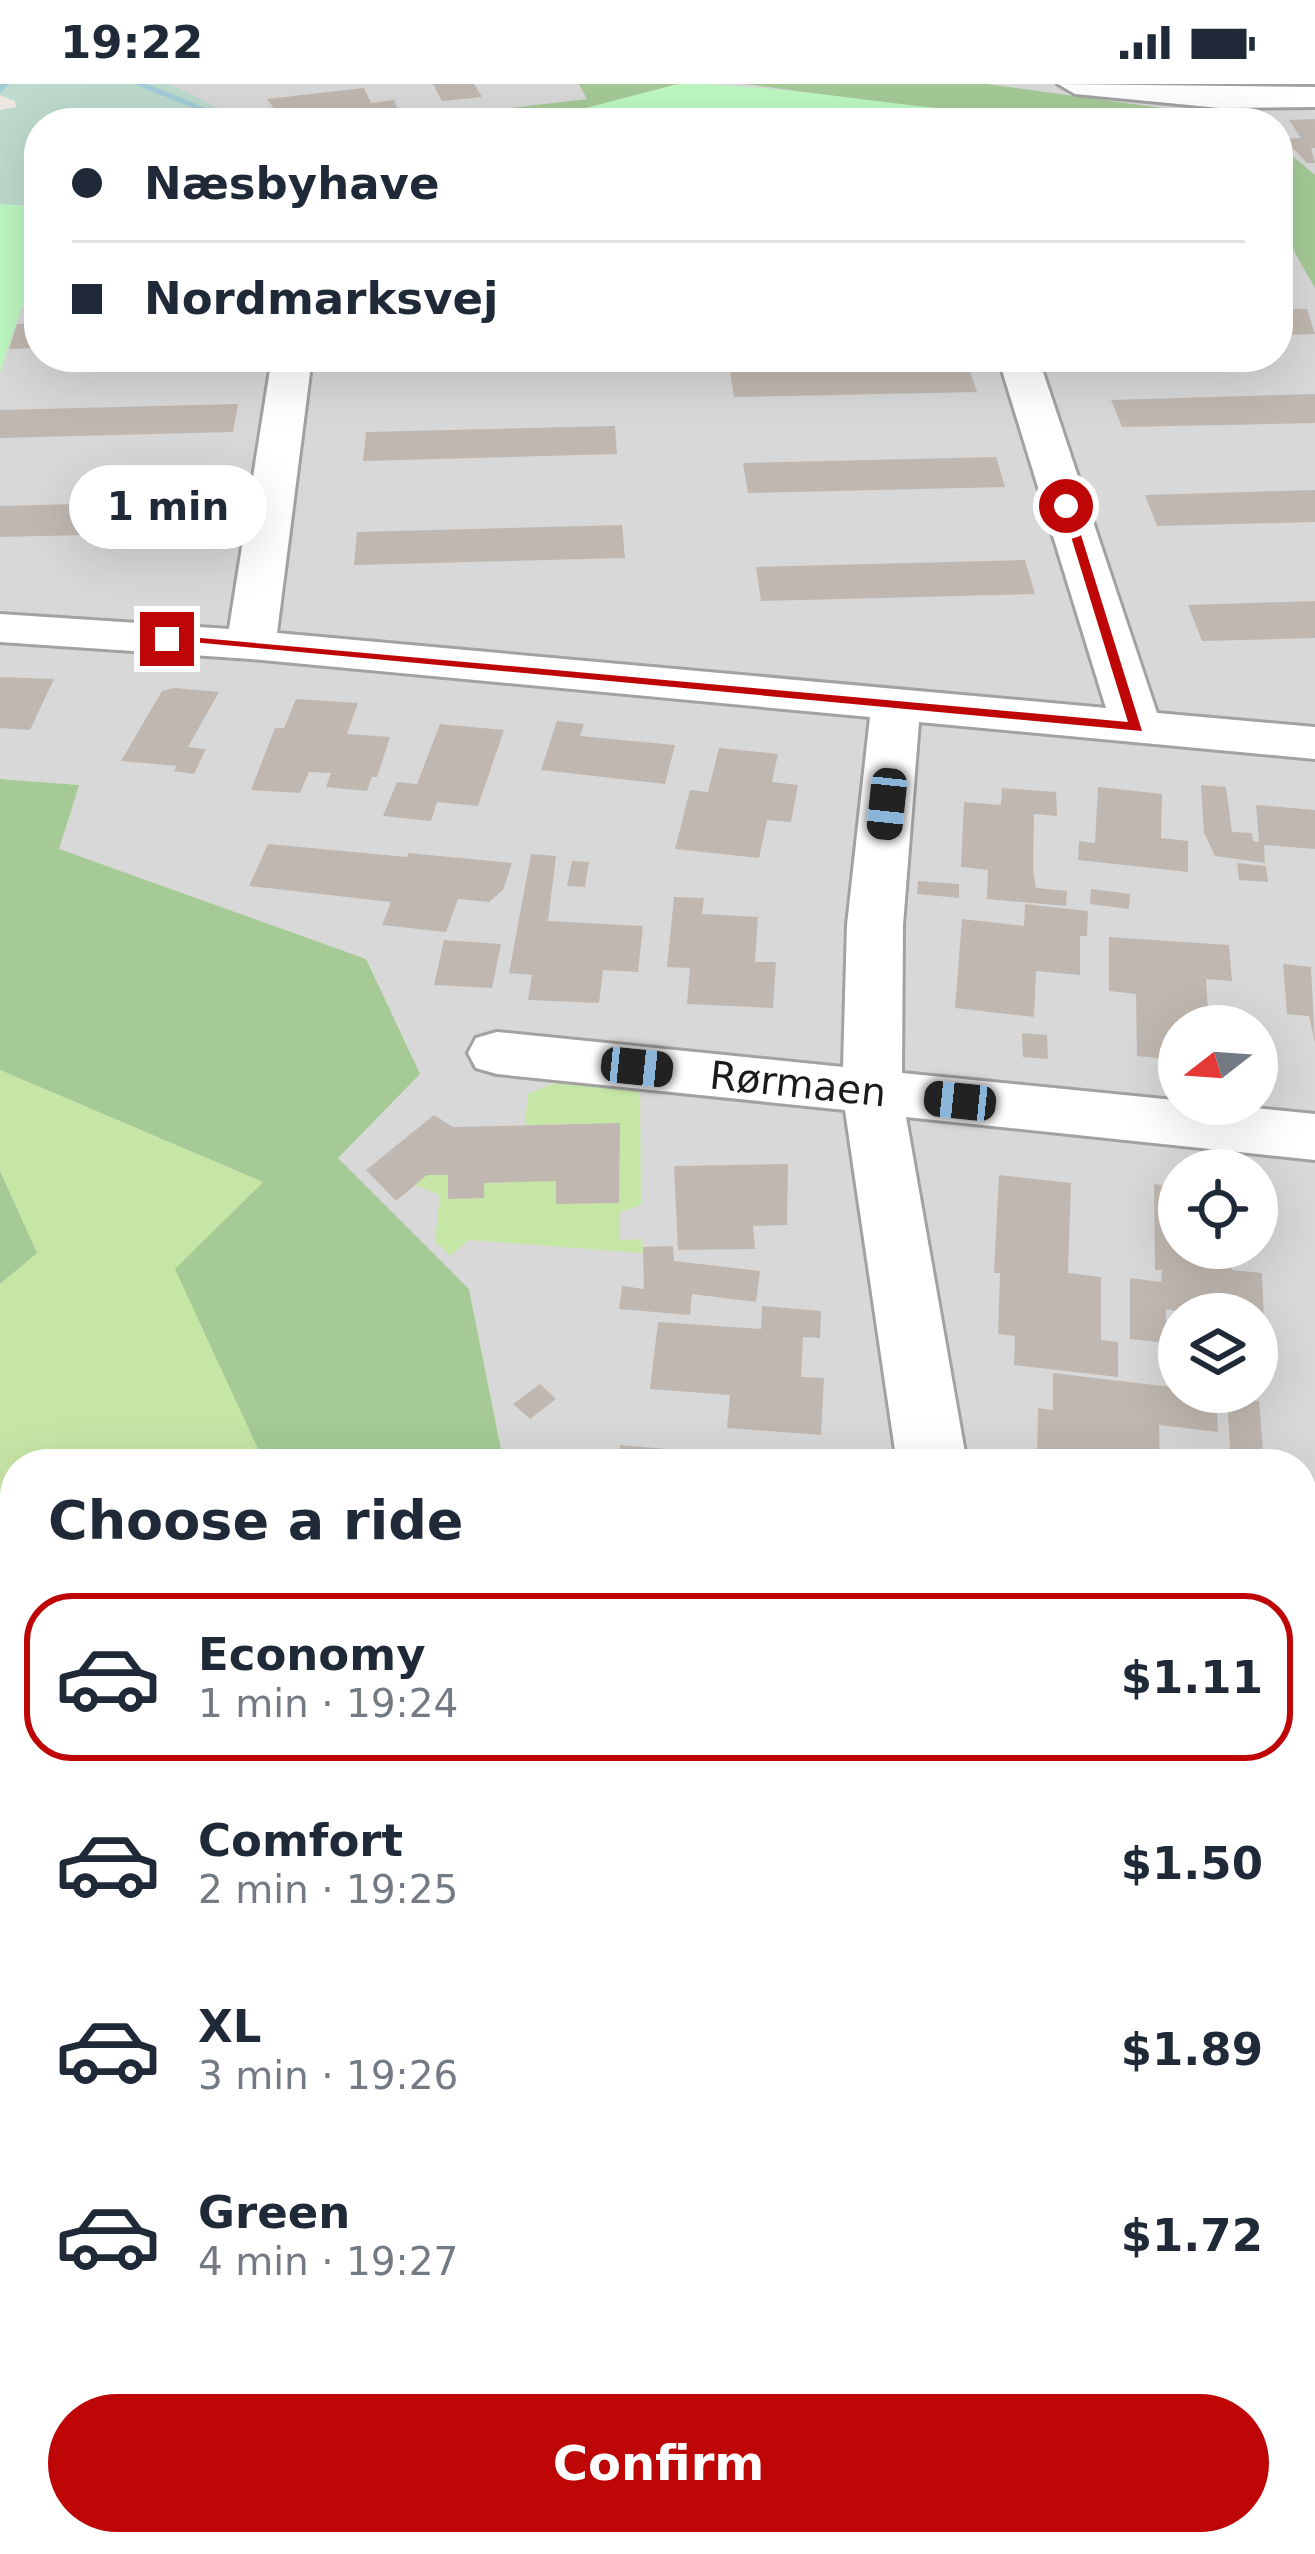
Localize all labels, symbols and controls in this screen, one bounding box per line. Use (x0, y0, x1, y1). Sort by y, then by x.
text: 19:22 (60, 16, 203, 69)
text: Næsbyhave (144, 157, 439, 210)
text: Nordmarksvej (144, 272, 498, 325)
callout: 1 min (68, 465, 266, 549)
route start (1039, 479, 1093, 533)
text: 1 min (107, 484, 229, 529)
route end (140, 612, 194, 666)
car (865, 766, 909, 842)
north arrow (1158, 1005, 1278, 1125)
map controls (1158, 1005, 1278, 1413)
car (599, 1045, 675, 1089)
street label: Rørmaen (708, 1052, 888, 1116)
car (922, 1079, 998, 1123)
button: locate (1158, 1149, 1278, 1269)
button: layers (1158, 1293, 1278, 1413)
text: Choose a ride (48, 1489, 464, 1552)
icon: car (54, 1623, 162, 1731)
text: Economy (198, 1628, 426, 1681)
text: $1.11 (1121, 1651, 1263, 1704)
text: 1 min · 19:24 (198, 1681, 458, 1726)
icon: car (54, 1809, 162, 1917)
text: Comfort (198, 1814, 403, 1867)
text: $1.50 (1121, 1837, 1263, 1890)
text: 2 min · 19:25 (198, 1867, 458, 1912)
icon: car (54, 1995, 162, 2103)
text: XL (198, 2000, 261, 2053)
text: $1.89 (1121, 2023, 1263, 2076)
text: 3 min · 19:26 (198, 2053, 458, 2098)
icon: car (54, 2181, 162, 2289)
text: Green (198, 2186, 350, 2239)
text: $1.72 (1121, 2209, 1263, 2262)
text: 4 min · 19:27 (198, 2239, 458, 2284)
button: Confirm (48, 2394, 1269, 2532)

